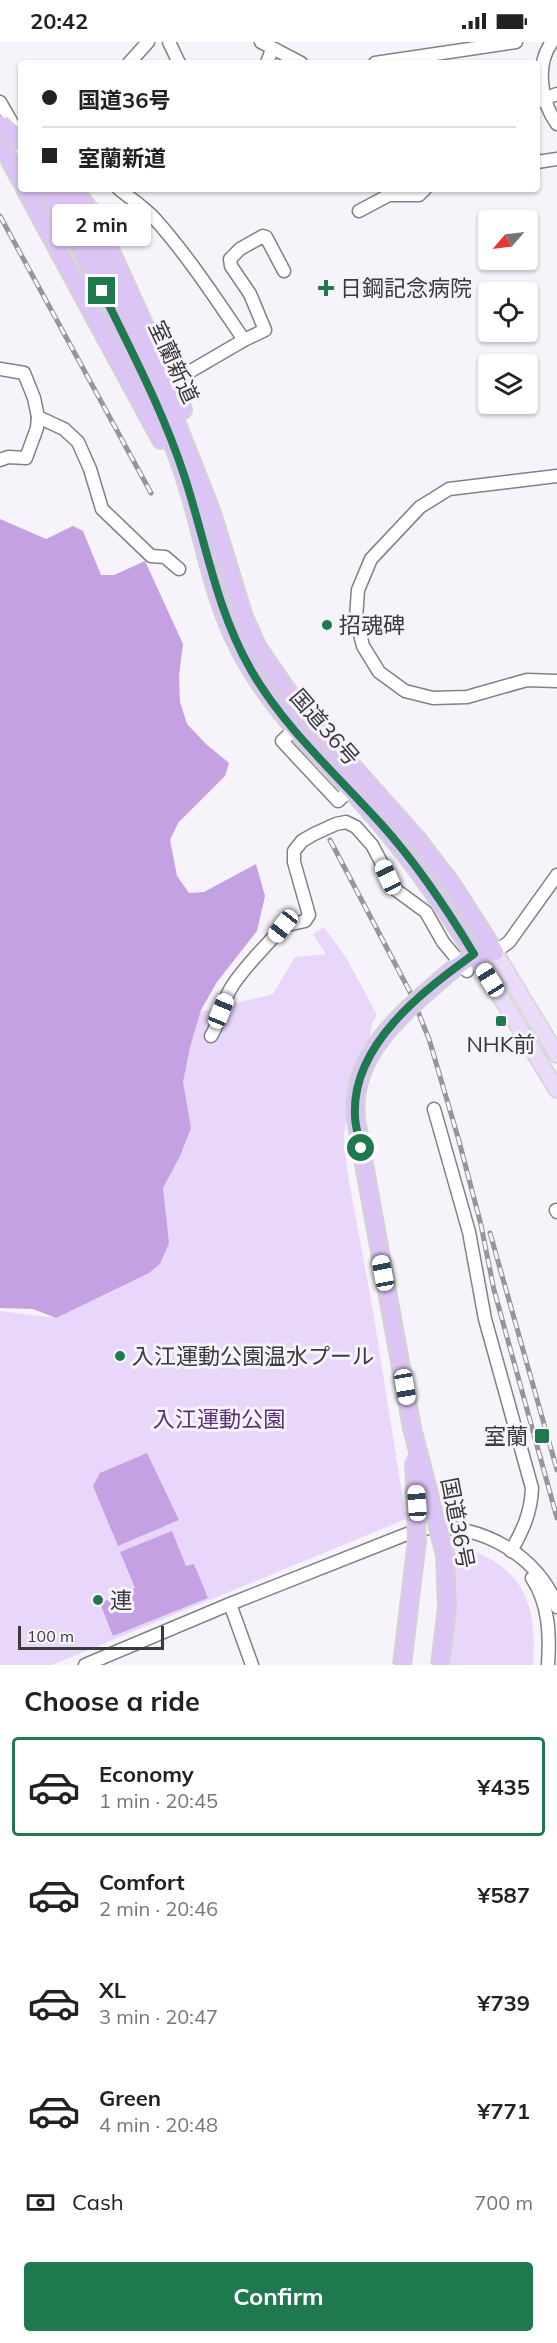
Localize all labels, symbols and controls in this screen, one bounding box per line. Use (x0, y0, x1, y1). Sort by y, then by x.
text: 20:42 (30, 7, 88, 35)
text: 国道36号 (78, 86, 170, 114)
text: 室蘭新道 (78, 144, 166, 172)
callout: 2 min (52, 204, 152, 246)
north arrow (478, 210, 538, 270)
map controls (478, 210, 538, 414)
text: 2 min (75, 212, 128, 237)
place label: 日鋼記念病院 (340, 274, 472, 302)
route end (88, 277, 115, 304)
marker: 日鋼記念病院 (317, 279, 335, 297)
button: locate (478, 282, 538, 342)
street label: 室蘭新道 (143, 316, 205, 408)
button: layers (478, 354, 538, 414)
place label: 招魂碑 (339, 611, 405, 639)
marker: 招魂碑 (320, 618, 334, 632)
street label: 国道36号 (284, 683, 366, 771)
car (372, 857, 404, 897)
car (265, 906, 301, 946)
car (473, 960, 507, 1000)
car (206, 991, 236, 1031)
marker: NHK前 (494, 1014, 508, 1028)
place label: NHK前 (466, 1030, 536, 1058)
route start (347, 1134, 374, 1161)
car (371, 1254, 395, 1292)
place label: 入江運動公園温水プール (132, 1342, 374, 1370)
marker: 入江運動公園温水プール (113, 1349, 127, 1363)
car (393, 1368, 417, 1406)
park label: 入江運動公園 (153, 1405, 285, 1433)
place label: 室蘭 (484, 1422, 528, 1450)
marker: 室蘭 (533, 1427, 551, 1445)
street label: 国道36号 (435, 1475, 481, 1571)
car (407, 1484, 427, 1522)
place label: 連 (110, 1586, 132, 1614)
marker: 連 (91, 1593, 105, 1607)
scale bar (18, 1623, 164, 1650)
text: 100 m (27, 1626, 74, 1646)
text: Choose a ride (24, 1684, 200, 1718)
icon: car (27, 1760, 81, 1814)
text: Economy (99, 1760, 194, 1788)
text: ¥435 (477, 1773, 530, 1801)
text: 1 min · 20:45 (99, 1788, 218, 1813)
icon: car (27, 1868, 81, 1922)
text: Comfort (99, 1868, 185, 1896)
text: ¥587 (477, 1881, 530, 1909)
text: 2 min · 20:46 (99, 1896, 218, 1921)
icon: car (27, 1976, 81, 2030)
text: XL (99, 1976, 126, 2004)
text: ¥739 (477, 1989, 530, 2017)
text: 3 min · 20:47 (99, 2004, 218, 2029)
icon: car (27, 2084, 81, 2138)
text: Green (99, 2084, 161, 2112)
text: ¥771 (477, 2097, 530, 2125)
text: 4 min · 20:48 (99, 2112, 218, 2137)
icon: cash (24, 2186, 57, 2219)
text: Cash (72, 2188, 124, 2216)
text: 700 m (474, 2190, 533, 2215)
button: Confirm (24, 2262, 533, 2331)

